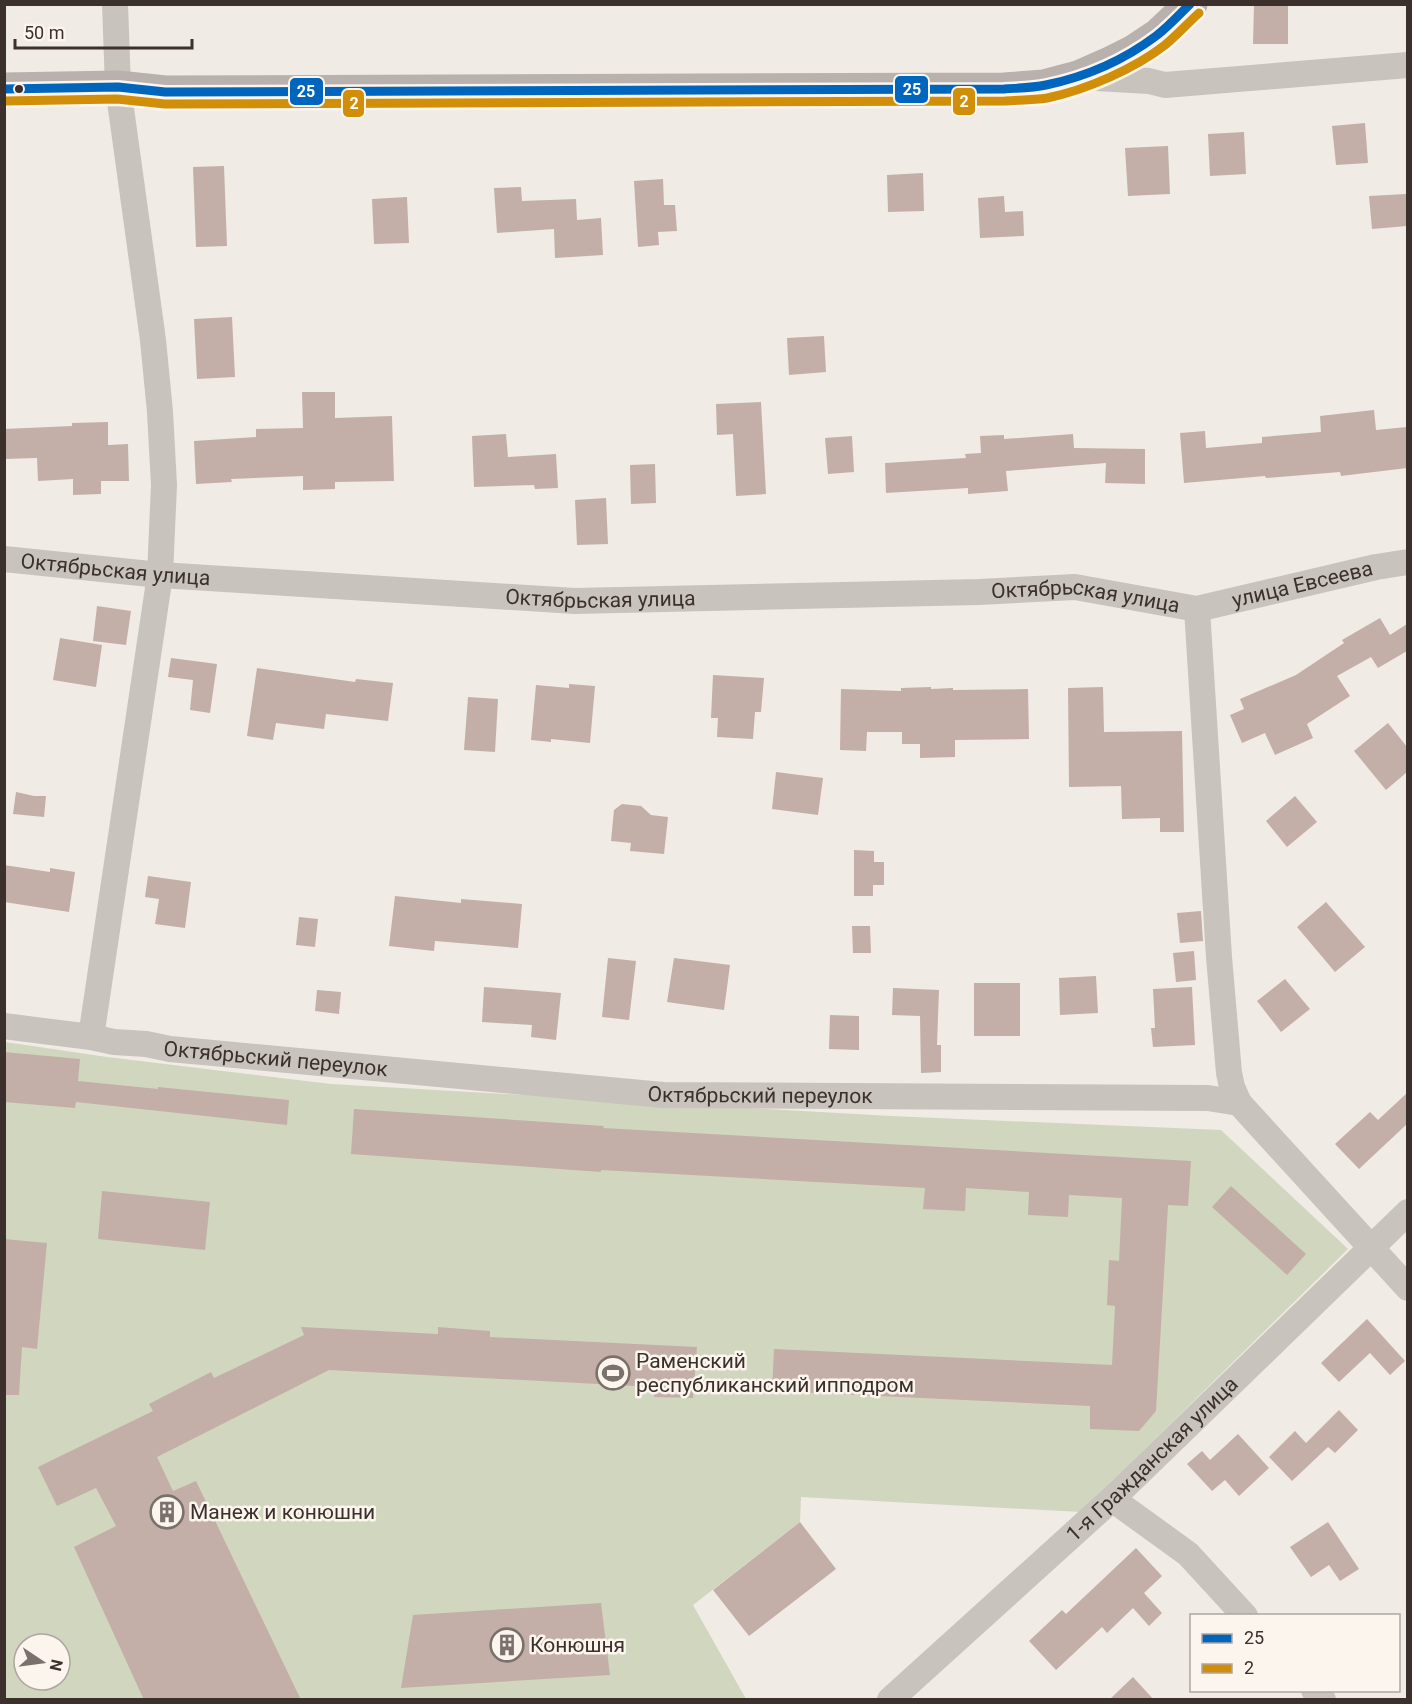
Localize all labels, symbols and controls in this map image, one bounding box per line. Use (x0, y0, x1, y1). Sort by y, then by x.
scale bar (15, 12, 192, 50)
text: 50 m (24, 22, 64, 43)
line badge: 25 (894, 75, 929, 104)
line badge: 25 (289, 77, 324, 106)
text: 25 (903, 80, 921, 99)
text: 25 (297, 82, 315, 101)
unlabelled marker (13, 83, 25, 95)
line badge: 2 (952, 87, 976, 116)
line badge: 2 (342, 89, 365, 118)
text: 2 (959, 92, 969, 111)
text: 2 (349, 94, 359, 113)
street label: Октябрьская улица (20, 549, 211, 590)
street label: улица Евсеева (1230, 556, 1375, 612)
street label: Октябрьская улица (990, 575, 1182, 618)
street label: Октябрьская улица (505, 585, 696, 613)
street label: Октябрьский переулок (163, 1036, 390, 1081)
street label: Октябрьский переулок (646, 1082, 873, 1108)
place label: Раменский республиканский ипподром (636, 1349, 914, 1397)
sports icon: Раменский республиканский ипподром (595, 1355, 631, 1391)
street label: 1-я Гражданская улица (1061, 1372, 1243, 1546)
building icon: Манеж и конюшни (149, 1494, 185, 1530)
place label: Манеж и конюшни (190, 1500, 375, 1524)
legend (1190, 1614, 1400, 1692)
building icon: Конюшня (489, 1627, 525, 1663)
text: 25 (1244, 1627, 1264, 1648)
north arrow (12, 1632, 72, 1692)
place label: Конюшня (530, 1633, 625, 1657)
text: 2 (1244, 1657, 1254, 1678)
text: N (46, 1658, 67, 1673)

